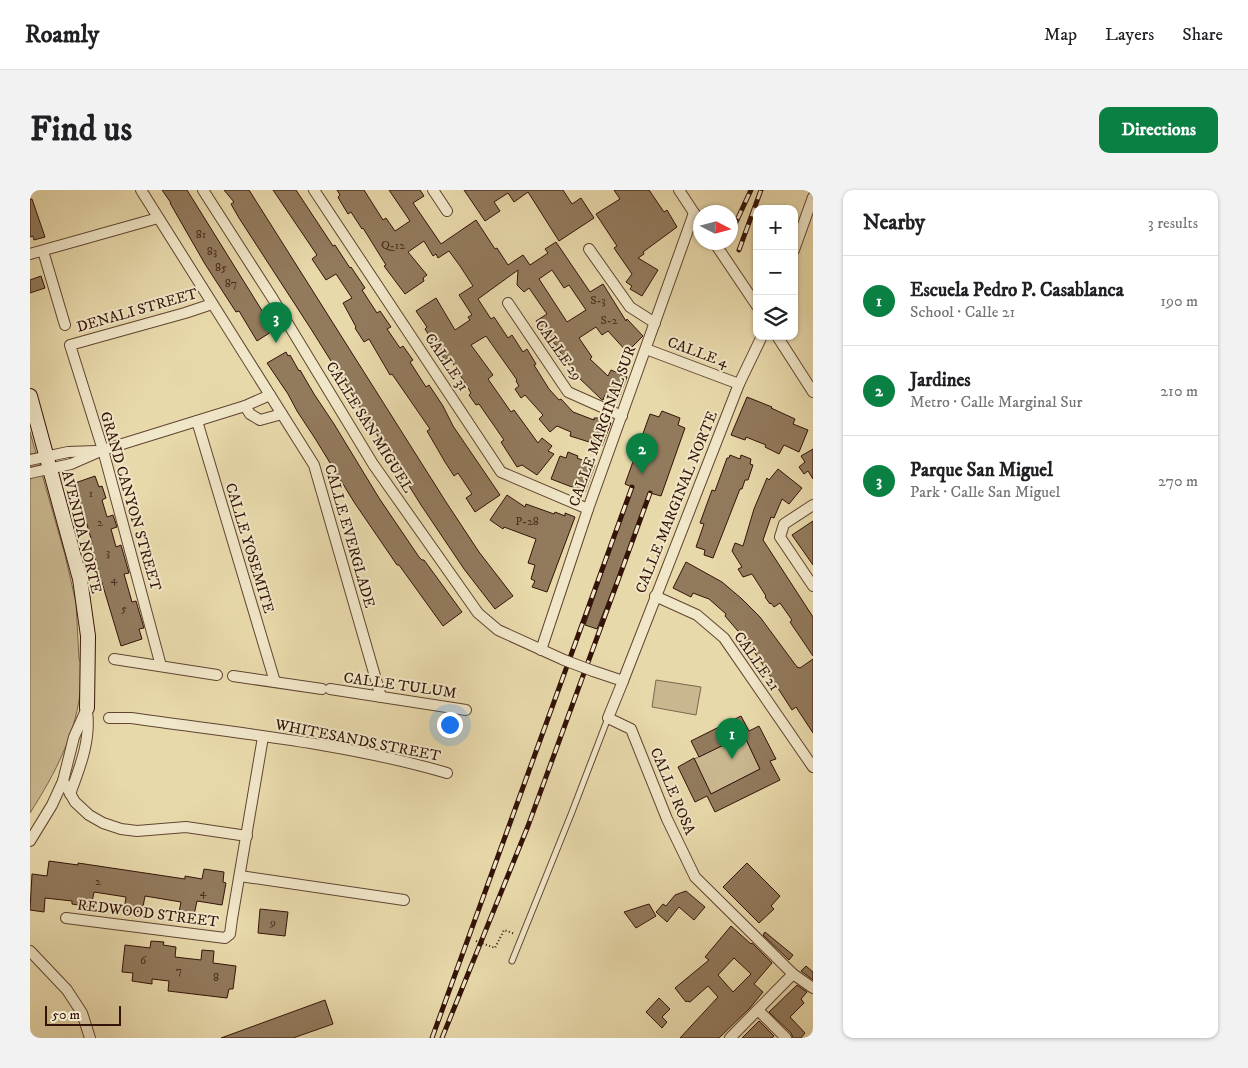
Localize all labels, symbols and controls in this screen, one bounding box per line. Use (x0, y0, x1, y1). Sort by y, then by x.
text: Roamly (25, 20, 99, 50)
text: Map (1044, 24, 1077, 46)
text: Layers (1105, 24, 1154, 46)
text: Share (1182, 24, 1223, 46)
button: Directions (1099, 107, 1218, 153)
text: Find us (30, 108, 132, 152)
north arrow (693, 205, 738, 250)
map controls (753, 205, 798, 340)
button: + (753, 205, 798, 250)
text: Nearby (863, 210, 925, 236)
text: 3 results (1148, 213, 1198, 233)
house number: 81 (196, 227, 206, 242)
house number: Q-12 (381, 238, 405, 253)
house number: 83 (207, 244, 217, 259)
button: − (753, 250, 798, 295)
house number: 85 (215, 260, 227, 275)
house number: 87 (225, 276, 237, 291)
text: Escuela Pedro P. Casablanca (910, 279, 1124, 302)
street label: DENALI STREET (74, 284, 201, 337)
text: 1 (876, 291, 882, 311)
text: 190 m (1160, 291, 1198, 311)
house number: S-3 (590, 293, 606, 308)
button: layers (753, 295, 798, 340)
pin: 3 (260, 302, 292, 343)
text: School · Calle 21 (910, 302, 1015, 322)
house number: S-2 (600, 313, 618, 328)
street label: CALLE 29 (531, 316, 586, 384)
street label: CALLE 31 (420, 330, 473, 395)
street label: CALLE 4 (665, 333, 731, 372)
street label: CALLE MARGINAL SUR (565, 343, 640, 509)
street label: CALLE SAN MIGUEL (321, 358, 418, 497)
text: Jardines (910, 369, 971, 392)
text: 2 (875, 381, 883, 401)
text: 210 m (1160, 381, 1198, 401)
text: Metro · Calle Marginal Sur (910, 392, 1082, 412)
street label: CALLE MARGINAL NORTE (631, 408, 722, 596)
street label: GRAND CANYON STREET (96, 409, 165, 594)
pin: 2 (626, 433, 658, 474)
text: Parque San Miguel (910, 459, 1053, 482)
street label: CALLE EVERGLADE (320, 462, 379, 610)
street label: AVENIDA NORTE (57, 469, 106, 596)
text: 3 (876, 471, 882, 491)
text: 270 m (1158, 471, 1198, 491)
street label: CALLE YOSEMITE (221, 481, 278, 616)
text: Park · Calle San Miguel (910, 482, 1060, 502)
house number: 1 (89, 486, 93, 501)
house number: P-28 (515, 514, 539, 529)
house number: 2 (97, 515, 103, 530)
house number: 3 (106, 545, 110, 560)
house number: 4 (111, 572, 119, 587)
house number: 5 (121, 601, 127, 616)
street label: CALLE 21 (729, 628, 784, 695)
street label: CALLE TULUM (342, 668, 458, 703)
your location (437, 712, 463, 738)
street label: WHITESANDS STREET (273, 715, 443, 766)
pin: 1 (716, 718, 748, 759)
street label: CALLE ROSA (646, 745, 700, 838)
house number: 2 (95, 874, 101, 889)
house number: 4 (200, 885, 208, 900)
street label: REDWOOD STREET (76, 895, 220, 932)
house number: 9 (269, 915, 276, 930)
house number: 6 (140, 953, 147, 968)
house number: 7 (176, 963, 182, 978)
house number: 8 (213, 970, 219, 985)
scale bar (45, 1003, 121, 1026)
text: 50 m (52, 1006, 80, 1024)

